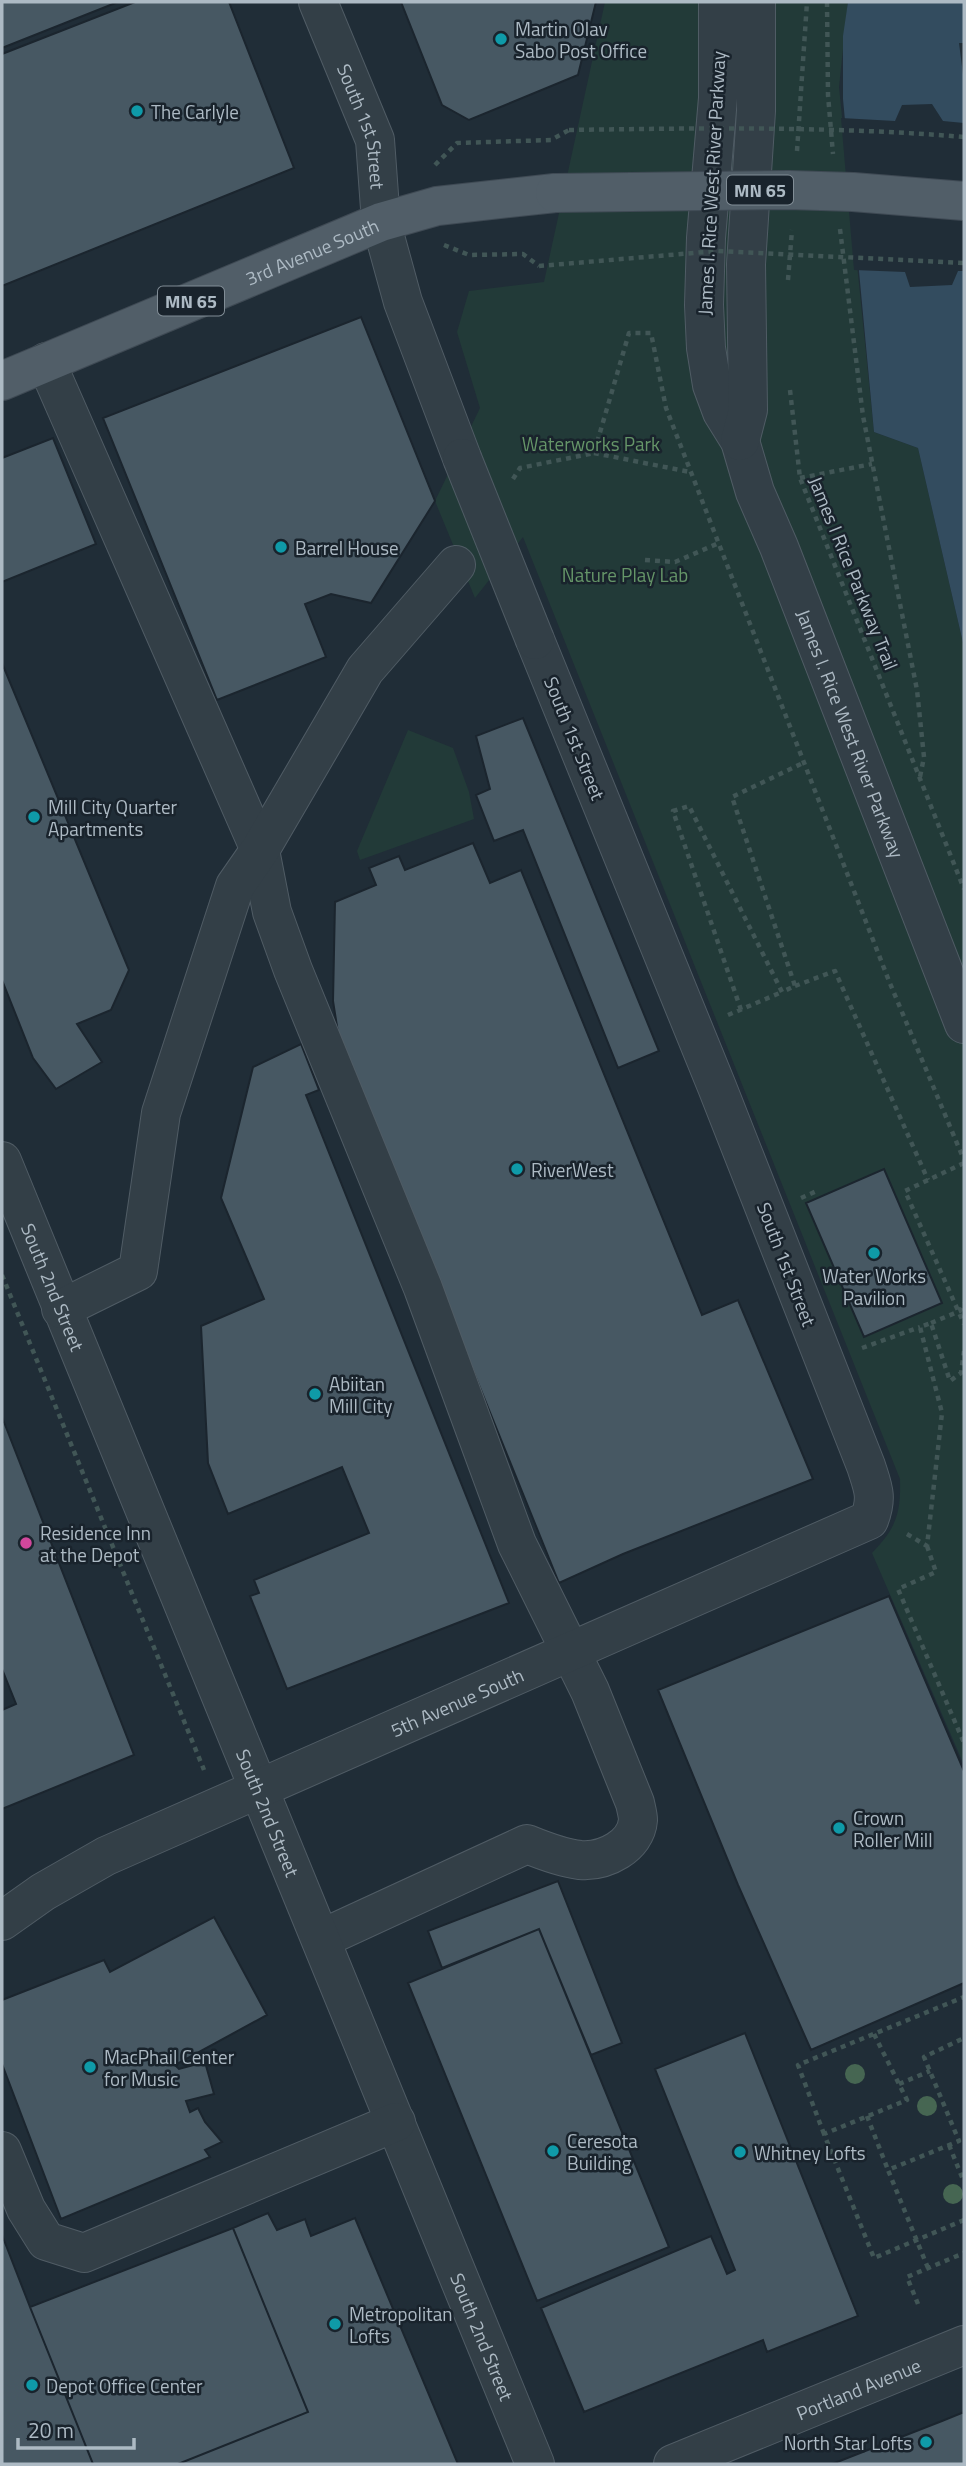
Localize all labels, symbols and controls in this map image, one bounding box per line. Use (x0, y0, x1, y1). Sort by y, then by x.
place label: Martin Olav Sabo Post Office (515, 14, 647, 65)
marker: Martin Olav Sabo Post Office (493, 31, 509, 47)
street label: James I. Rice West River Parkway (690, 50, 732, 316)
street label: South 1st Street (330, 59, 393, 190)
place label: The Carlyle (151, 97, 239, 126)
marker: The Carlyle (129, 103, 145, 119)
road number: MN 65 (727, 176, 793, 204)
street label: 3rd Avenue South (241, 210, 383, 292)
road number: MN 65 (158, 286, 224, 316)
park label: Waterworks Park (522, 429, 660, 458)
street label: James I Rice Parkway Trail (802, 472, 906, 674)
place label: Barrel House (295, 533, 399, 562)
marker: Barrel House (273, 539, 289, 555)
park label: Nature Play Lab (562, 560, 688, 589)
street label: James I. Rice West River Parkway (790, 605, 913, 862)
street label: South 1st Street (537, 672, 613, 804)
place label: Mill City Quarter Apartments (48, 792, 178, 843)
marker: Mill City Quarter Apartments (26, 809, 42, 825)
place label: RiverWest (531, 1155, 614, 1184)
marker: RiverWest (509, 1161, 525, 1177)
street label: South 1st Street (750, 1198, 824, 1331)
street label: South 2nd Street (14, 1219, 93, 1355)
marker: Water Works Pavilion (866, 1245, 882, 1261)
place label: Water Works Pavilion (822, 1261, 926, 1312)
place label: Abiitan Mill City (329, 1369, 392, 1420)
marker: Abiitan Mill City (307, 1386, 323, 1402)
place label: Residence Inn at the Depot (40, 1518, 151, 1569)
marker: Residence Inn at the Depot (18, 1535, 34, 1551)
street label: 5th Avenue South (386, 1660, 528, 1744)
street label: South 2nd Street (229, 1744, 308, 1881)
place label: Crown Roller Mill (853, 1803, 933, 1854)
marker: Crown Roller Mill (831, 1820, 847, 1836)
place label: MacPhail Center for Music (104, 2042, 235, 2093)
marker: MacPhail Center for Music (82, 2059, 98, 2075)
place label: Ceresota Building (567, 2126, 638, 2177)
place label: Whitney Lofts (754, 2138, 866, 2167)
marker: Ceresota Building (545, 2143, 561, 2159)
marker: Whitney Lofts (732, 2144, 748, 2160)
street label: South 2nd Street (444, 2268, 522, 2405)
place label: Metropolitan Lofts (349, 2299, 452, 2350)
marker: Metropolitan Lofts (327, 2316, 343, 2332)
street label: Portland Avenue (791, 2350, 925, 2427)
place label: Depot Office Center (46, 2371, 203, 2400)
marker: Depot Office Center (24, 2377, 40, 2393)
scale bar (18, 2406, 133, 2450)
text: 20 m (28, 2414, 74, 2446)
place label: North Star Lofts (784, 2428, 912, 2457)
marker: North Star Lofts (918, 2434, 934, 2450)

